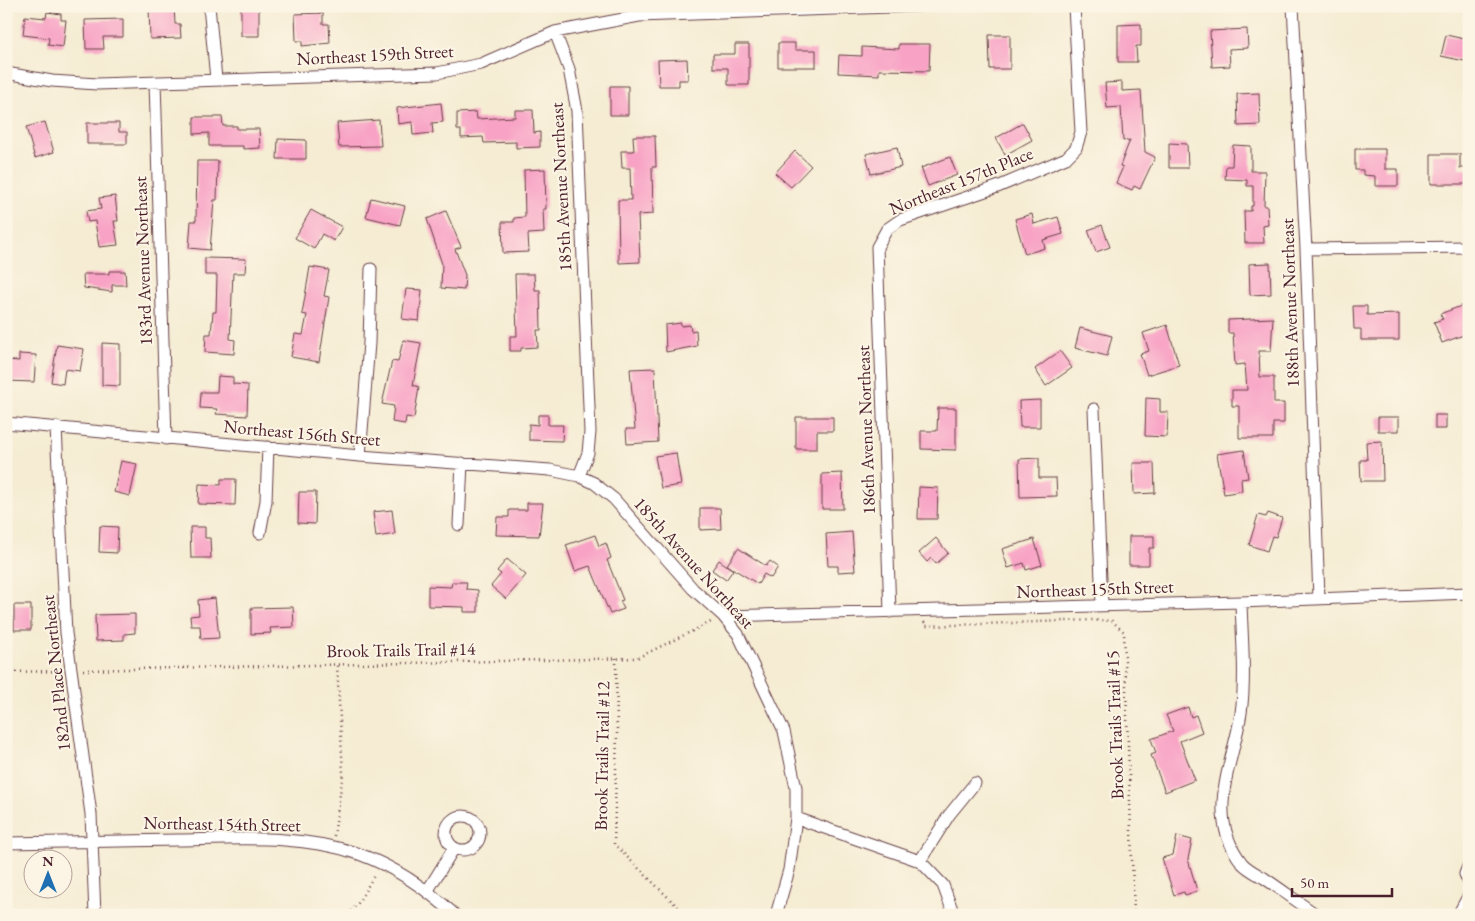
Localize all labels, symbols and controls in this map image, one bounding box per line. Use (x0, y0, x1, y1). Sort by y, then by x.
street label: Northeast 159th Street (296, 39, 454, 70)
street label: 185th Avenue Northeast (545, 101, 576, 272)
street label: Northeast 157th Place (885, 141, 1036, 220)
street label: 183rd Avenue Northeast (128, 175, 157, 346)
street label: 188th Avenue Northeast (1275, 218, 1304, 388)
street label: 186th Avenue Northeast (851, 345, 880, 515)
street label: Northeast 156th Street (223, 414, 382, 451)
street label: 185th Avenue Northeast (629, 492, 760, 634)
street label: Northeast 155th Street (1016, 574, 1174, 603)
street label: 182nd Place Northeast (36, 593, 75, 752)
street label: Brook Trails Trail #14 (326, 637, 476, 662)
street label: Brook Trails Trail #15 (1100, 650, 1129, 800)
street label: Brook Trails Trail #12 (589, 681, 614, 831)
street label: Northeast 154th Street (143, 811, 301, 836)
north arrow (22, 848, 72, 898)
text: N (42, 852, 54, 870)
scale bar (1292, 866, 1392, 898)
text: 50 m (1300, 873, 1329, 892)

